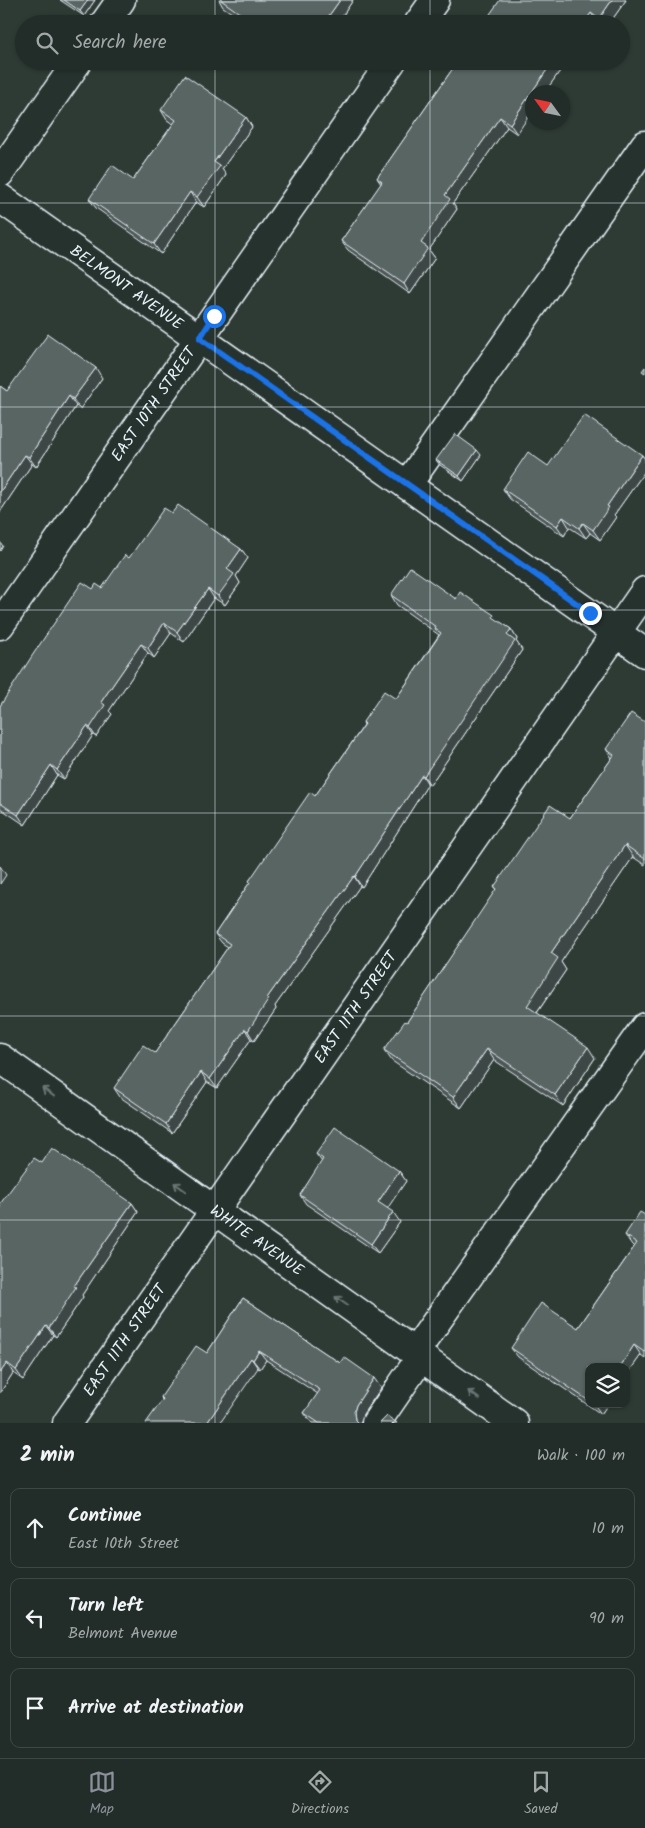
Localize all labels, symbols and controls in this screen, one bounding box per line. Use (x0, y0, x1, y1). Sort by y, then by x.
search box (15, 15, 630, 70)
text: Search here (73, 28, 167, 58)
icon: search (33, 29, 61, 57)
north arrow (525, 85, 570, 130)
street label: BELMONT AVENUE (65, 239, 189, 337)
route start (203, 305, 226, 328)
street label: EAST 10TH STREET (105, 340, 203, 467)
route end (579, 602, 602, 625)
street label: EAST 11TH STREET (308, 945, 404, 1069)
one-way arrow (41, 1087, 55, 1097)
one-way arrow (173, 1182, 187, 1192)
street label: WHITE AVENUE (205, 1198, 309, 1283)
street label: EAST 11TH STREET (77, 1277, 173, 1401)
one-way arrow (335, 1296, 349, 1306)
map controls (585, 1363, 630, 1408)
button: layers (585, 1363, 630, 1408)
one-way arrow (467, 1390, 481, 1400)
text: 2 min (20, 1439, 75, 1472)
text: Walk · 100 m (537, 1443, 625, 1468)
text: Continue (68, 1501, 141, 1531)
icon: ahead (21, 1514, 49, 1542)
text: 10 m (592, 1516, 624, 1541)
text: East 10th Street (68, 1531, 179, 1556)
text: Turn left (68, 1591, 143, 1621)
icon: left (21, 1604, 49, 1632)
text: 90 m (589, 1606, 624, 1631)
text: Belmont Avenue (68, 1621, 178, 1646)
text: Arrive at destination (68, 1693, 244, 1723)
icon: arrive (21, 1694, 49, 1722)
tab: Map (88, 1768, 116, 1820)
tab: Directions (291, 1768, 349, 1820)
tab: Saved (524, 1768, 557, 1820)

